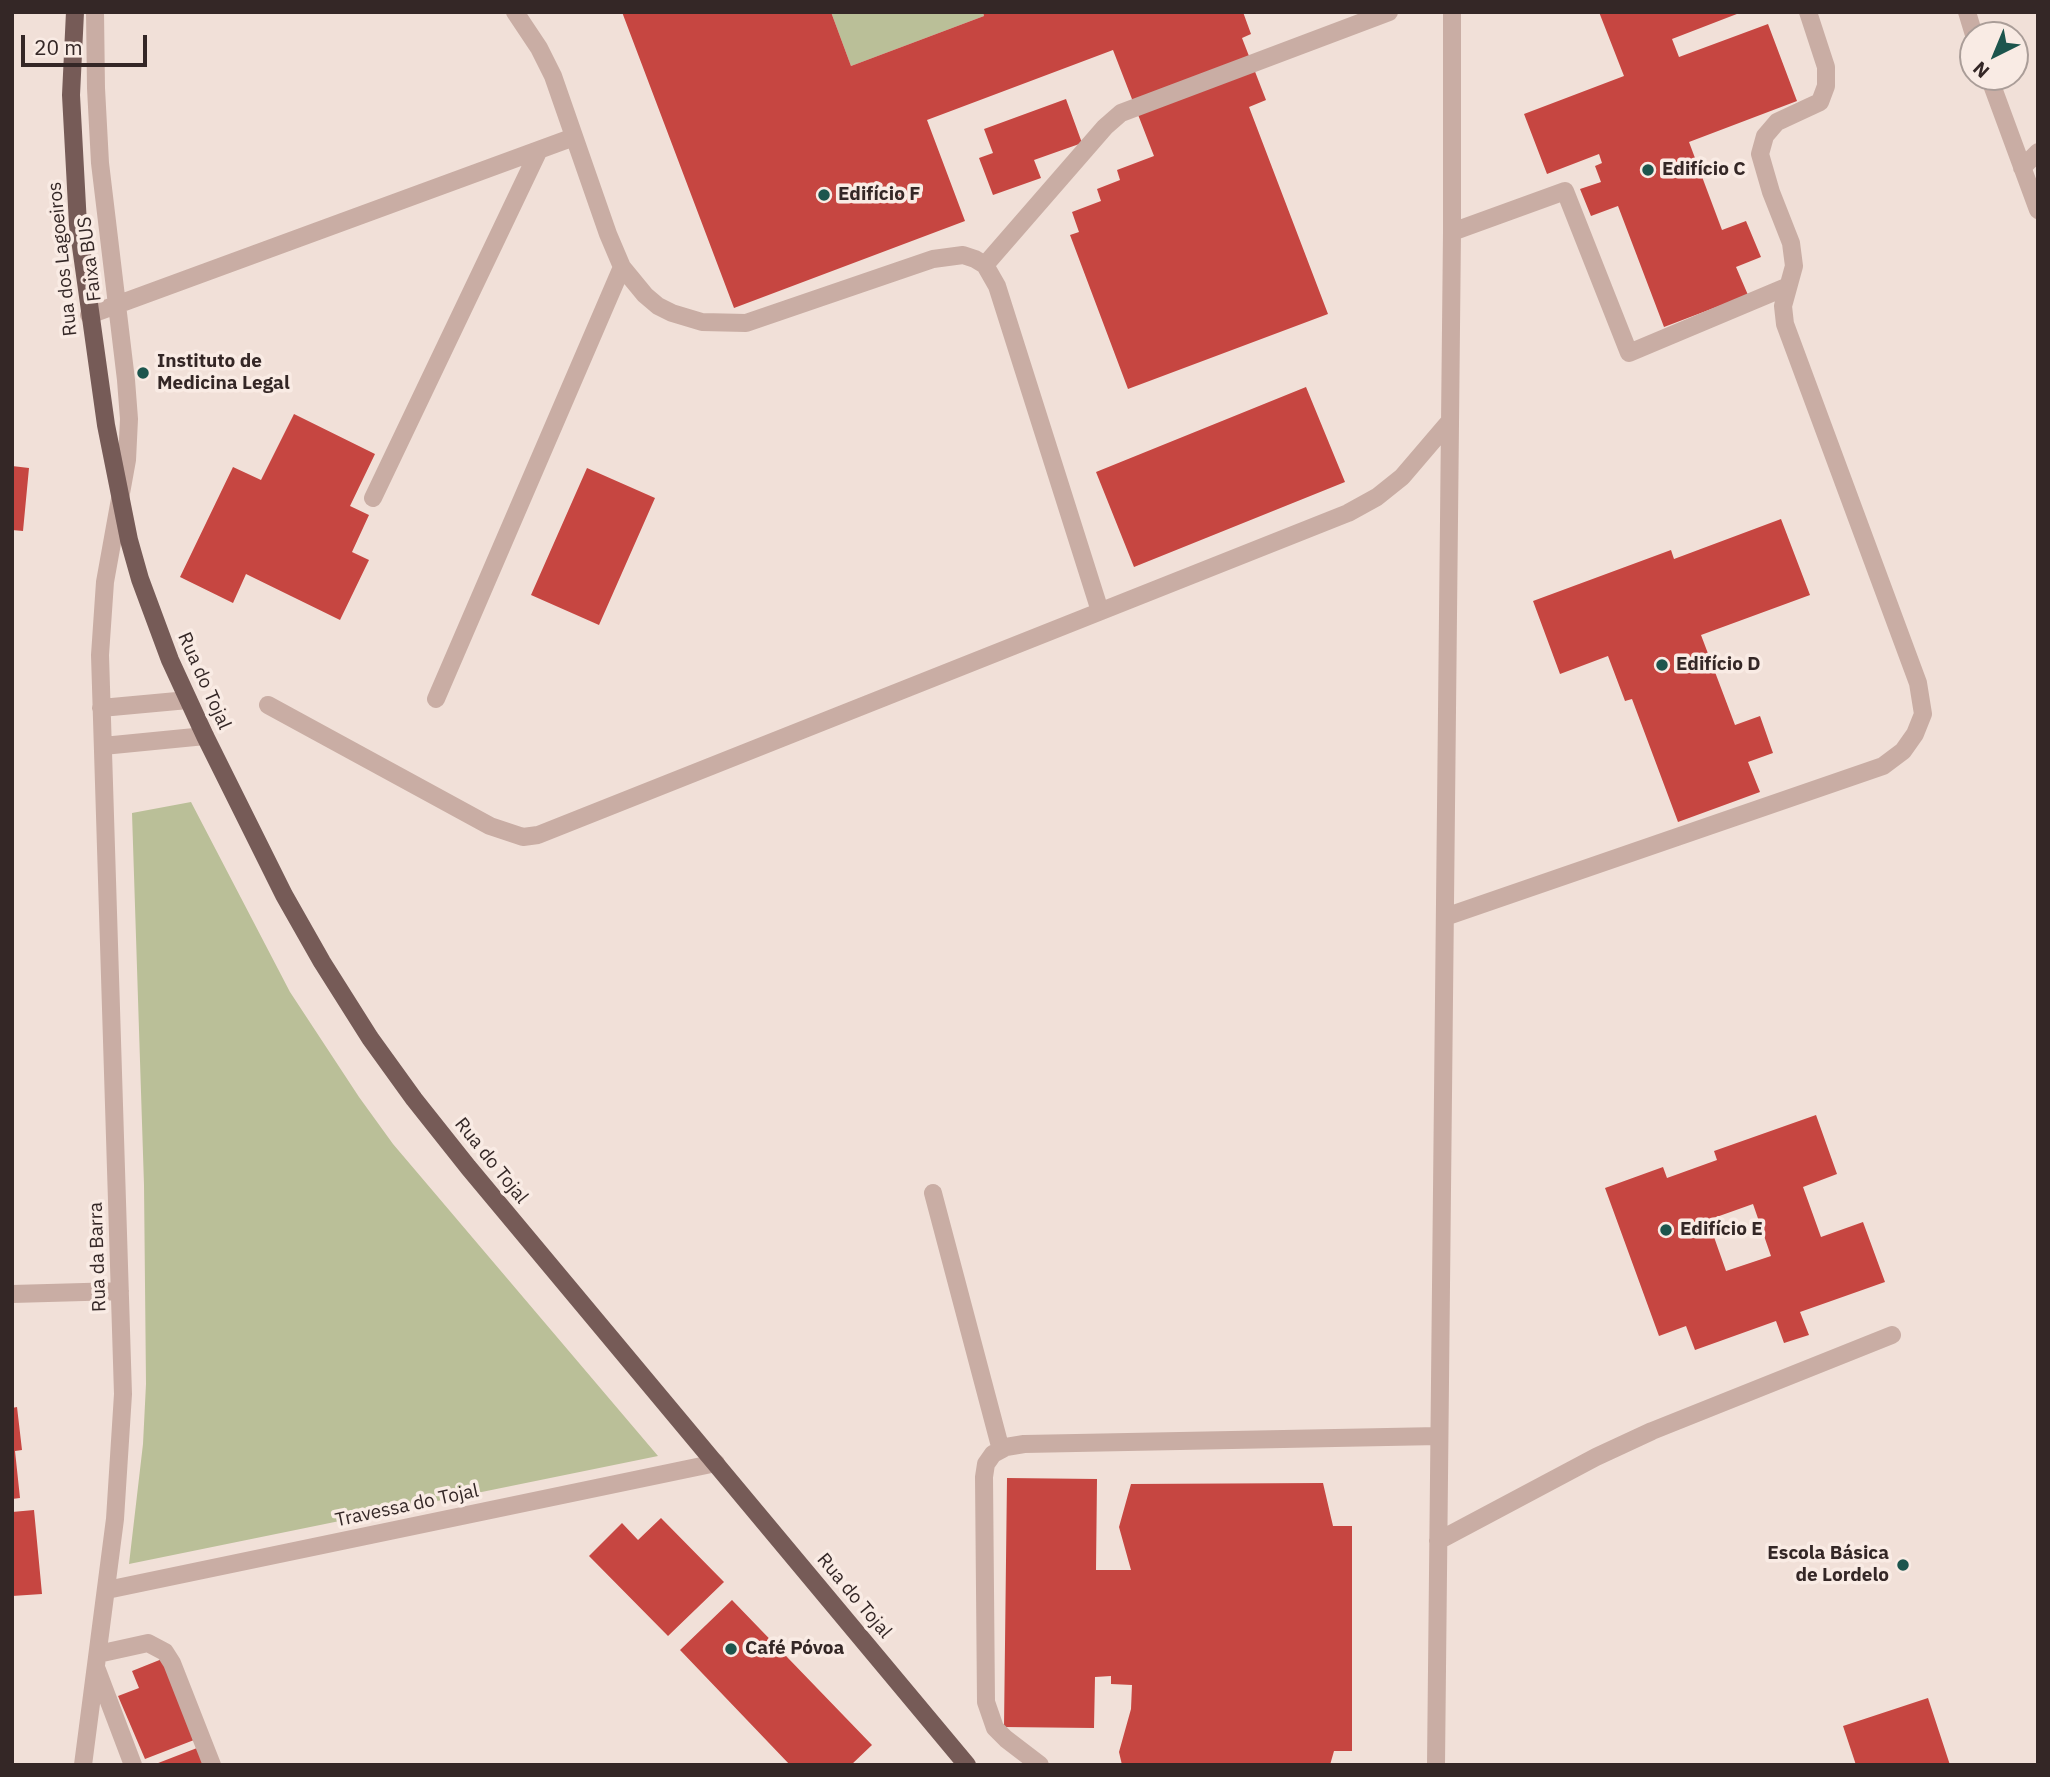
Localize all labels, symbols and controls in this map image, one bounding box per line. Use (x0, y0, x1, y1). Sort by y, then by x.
scale bar (24, 21, 150, 65)
north arrow (1959, 21, 2029, 91)
text: 20 m (34, 33, 83, 61)
text: N (1968, 56, 1994, 83)
place label: Edifício C (1662, 159, 1746, 181)
marker: Edifício C (1640, 162, 1656, 178)
street label: Rua dos Lagoeiros (44, 181, 82, 337)
place label: Edifício F (838, 184, 920, 206)
marker: Edifício F (816, 187, 832, 203)
street label: Faixa BUS (73, 215, 107, 303)
place label: Instituto de Medicina Legal (157, 351, 290, 395)
marker: Instituto de Medicina Legal (135, 365, 151, 381)
street label: Rua do Tojal (172, 629, 236, 733)
place label: Edifício D (1676, 654, 1761, 676)
marker: Edifício D (1654, 657, 1670, 673)
street label: Rua do Tojal (449, 1113, 533, 1209)
street label: Rua da Barra (85, 1202, 111, 1312)
place label: Edifício E (1680, 1219, 1763, 1241)
marker: Edifício E (1658, 1222, 1674, 1238)
street label: Travessa do Tojal (333, 1480, 481, 1532)
place label: Escola Básica de Lordelo (1767, 1543, 1889, 1587)
street label: Rua do Tojal (812, 1549, 896, 1643)
marker: Escola Básica de Lordelo (1895, 1557, 1911, 1573)
place label: Café Póvoa (745, 1638, 844, 1660)
marker: Café Póvoa (723, 1641, 739, 1657)

